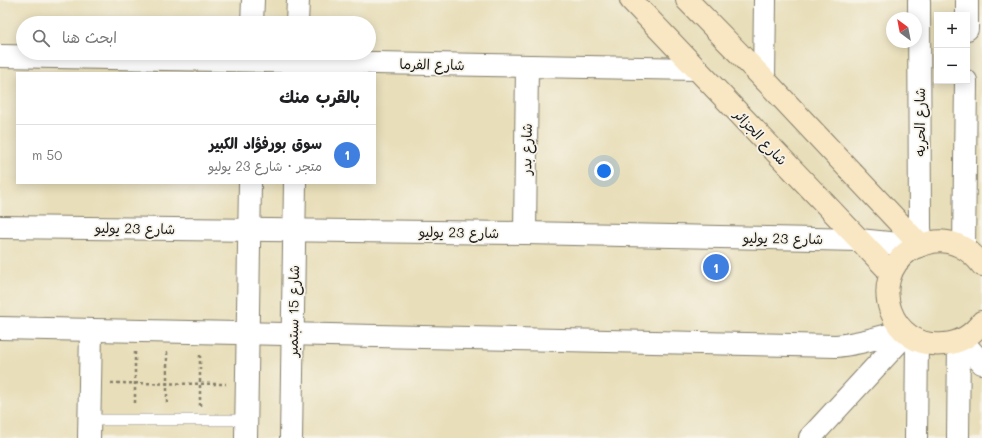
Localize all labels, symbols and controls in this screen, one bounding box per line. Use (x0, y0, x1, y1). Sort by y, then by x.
north arrow (886, 12, 922, 48)
map controls (934, 12, 970, 84)
button: + (934, 12, 970, 48)
search box (16, 16, 376, 60)
icon: search (30, 27, 52, 49)
text: ابحث هنا (62, 27, 117, 47)
button: − (934, 48, 970, 84)
street label: شارع الفرما (399, 54, 465, 75)
text: بالقرب منك (279, 85, 360, 107)
street label: شارع الحريه (910, 88, 930, 156)
street label: شارع الجزائر (729, 104, 792, 170)
street label: شارع بدر (516, 123, 537, 176)
text: سوق بورفؤاد الكبير (209, 133, 322, 153)
text: 50 m (32, 146, 62, 163)
text: 1 (344, 146, 350, 163)
text: متجر · شارع 23 يوليو (208, 157, 322, 174)
your location (594, 161, 614, 181)
street label: شارع 23 يوليو (94, 218, 175, 239)
street label: شارع 23 يوليو (418, 222, 499, 243)
street label: شارع 23 يوليو (742, 228, 823, 249)
pin: 1 (703, 252, 729, 282)
street label: شارع 15 سبتمبر (283, 265, 304, 358)

